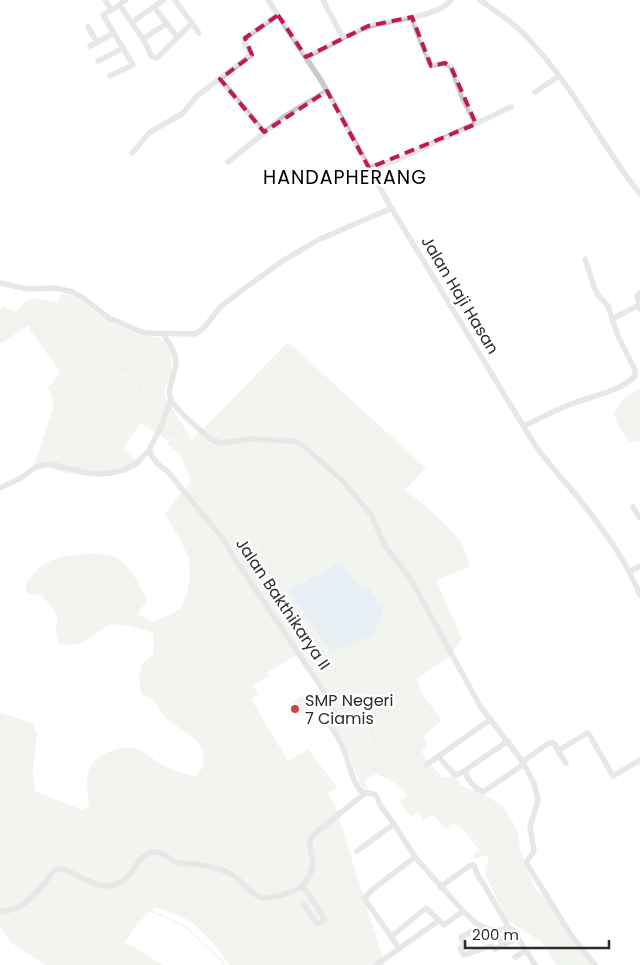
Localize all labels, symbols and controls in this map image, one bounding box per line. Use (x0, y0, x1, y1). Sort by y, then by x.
district label: HANDAPHERANG (263, 164, 427, 191)
street label: Jalan Haji Hasan (416, 232, 504, 358)
street label: Jalan Bakthikarya II (230, 534, 336, 674)
place label: SMP Negeri 7 Ciamis (305, 689, 394, 730)
marker: SMP Negeri 7 Ciamis (289, 703, 301, 715)
scale bar (465, 918, 609, 950)
text: 200 m (472, 924, 519, 945)

